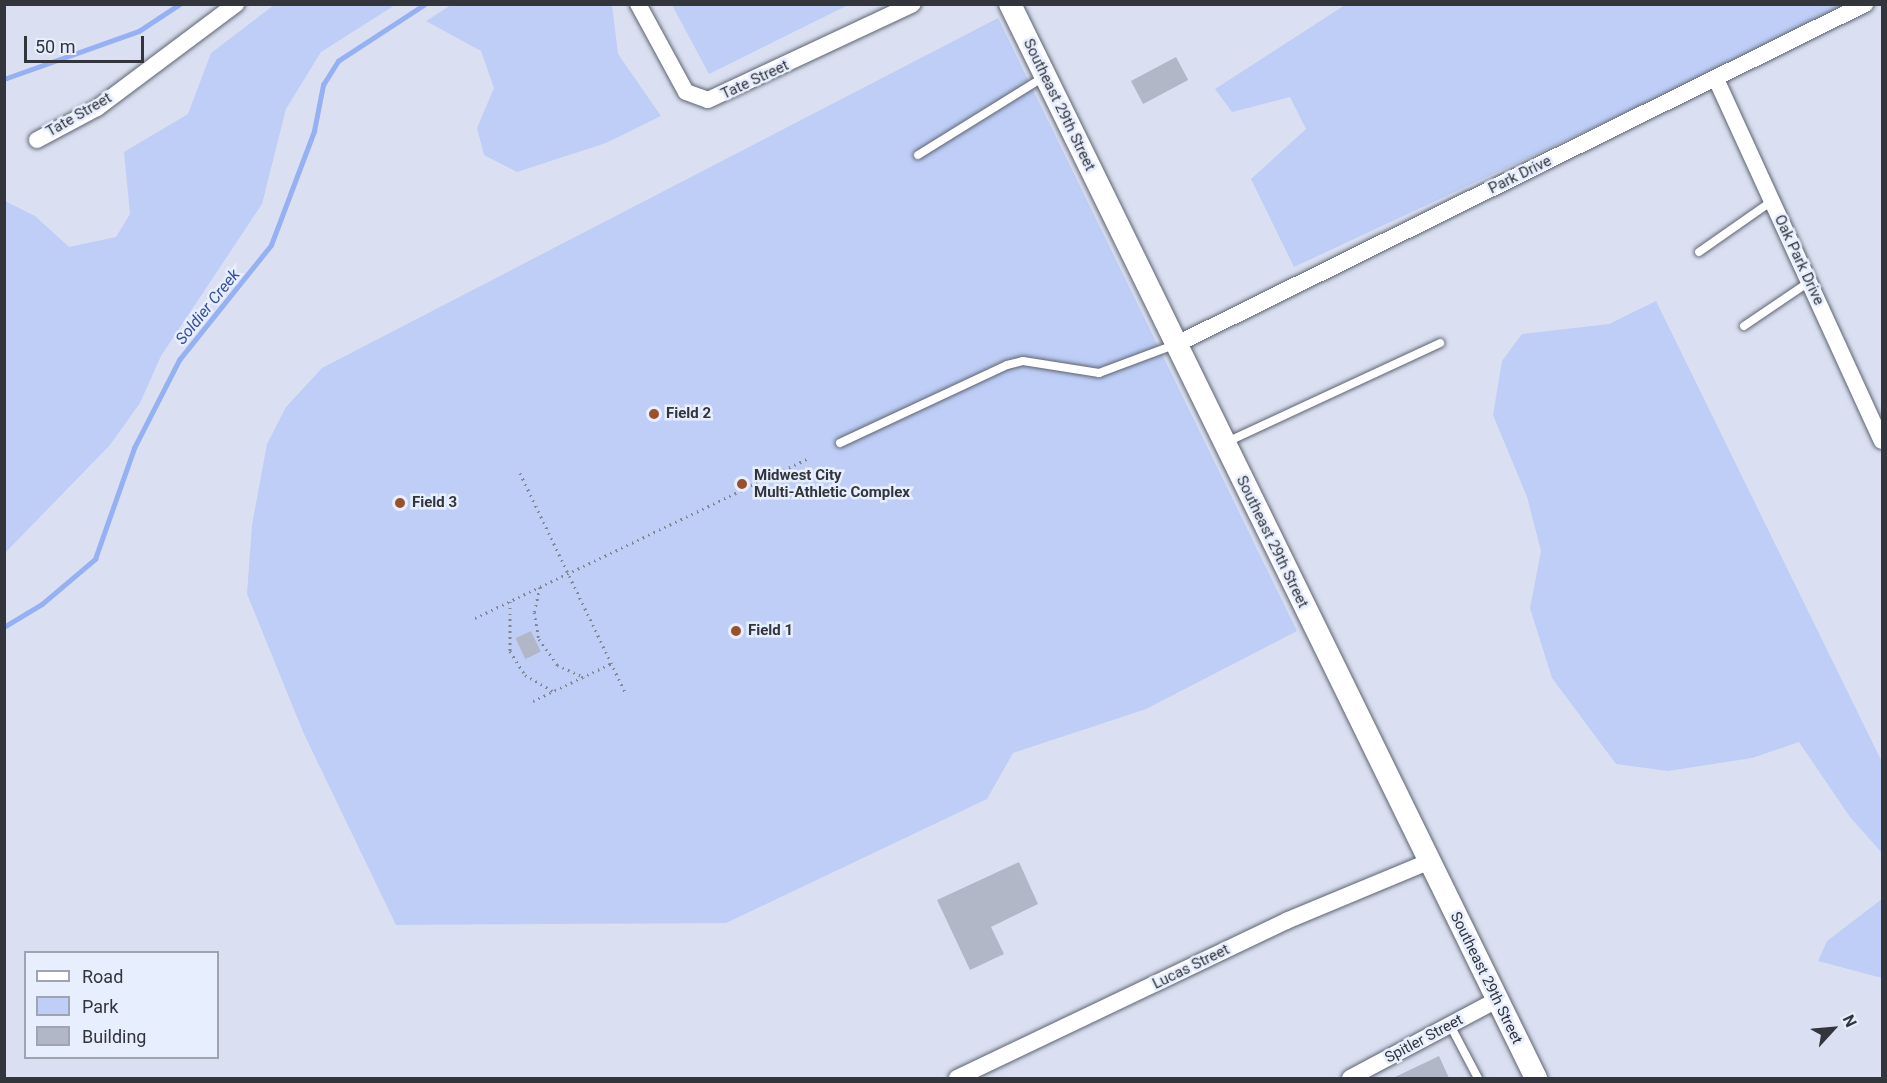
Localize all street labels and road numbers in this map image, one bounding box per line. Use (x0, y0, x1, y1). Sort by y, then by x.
street label: Southeast 29th Street (1019, 36, 1099, 174)
street label: Tate Street (718, 57, 792, 103)
street label: Tate Street (43, 89, 115, 141)
street label: Park Drive (1486, 152, 1554, 198)
street label: Oak Park Drive (1770, 212, 1828, 308)
street label: Southeast 29th Street (1232, 473, 1312, 611)
street label: Southeast 29th Street (1446, 909, 1526, 1047)
street label: Lucas Street (1150, 941, 1232, 993)
street label: Spitler Street (1382, 1011, 1466, 1067)

